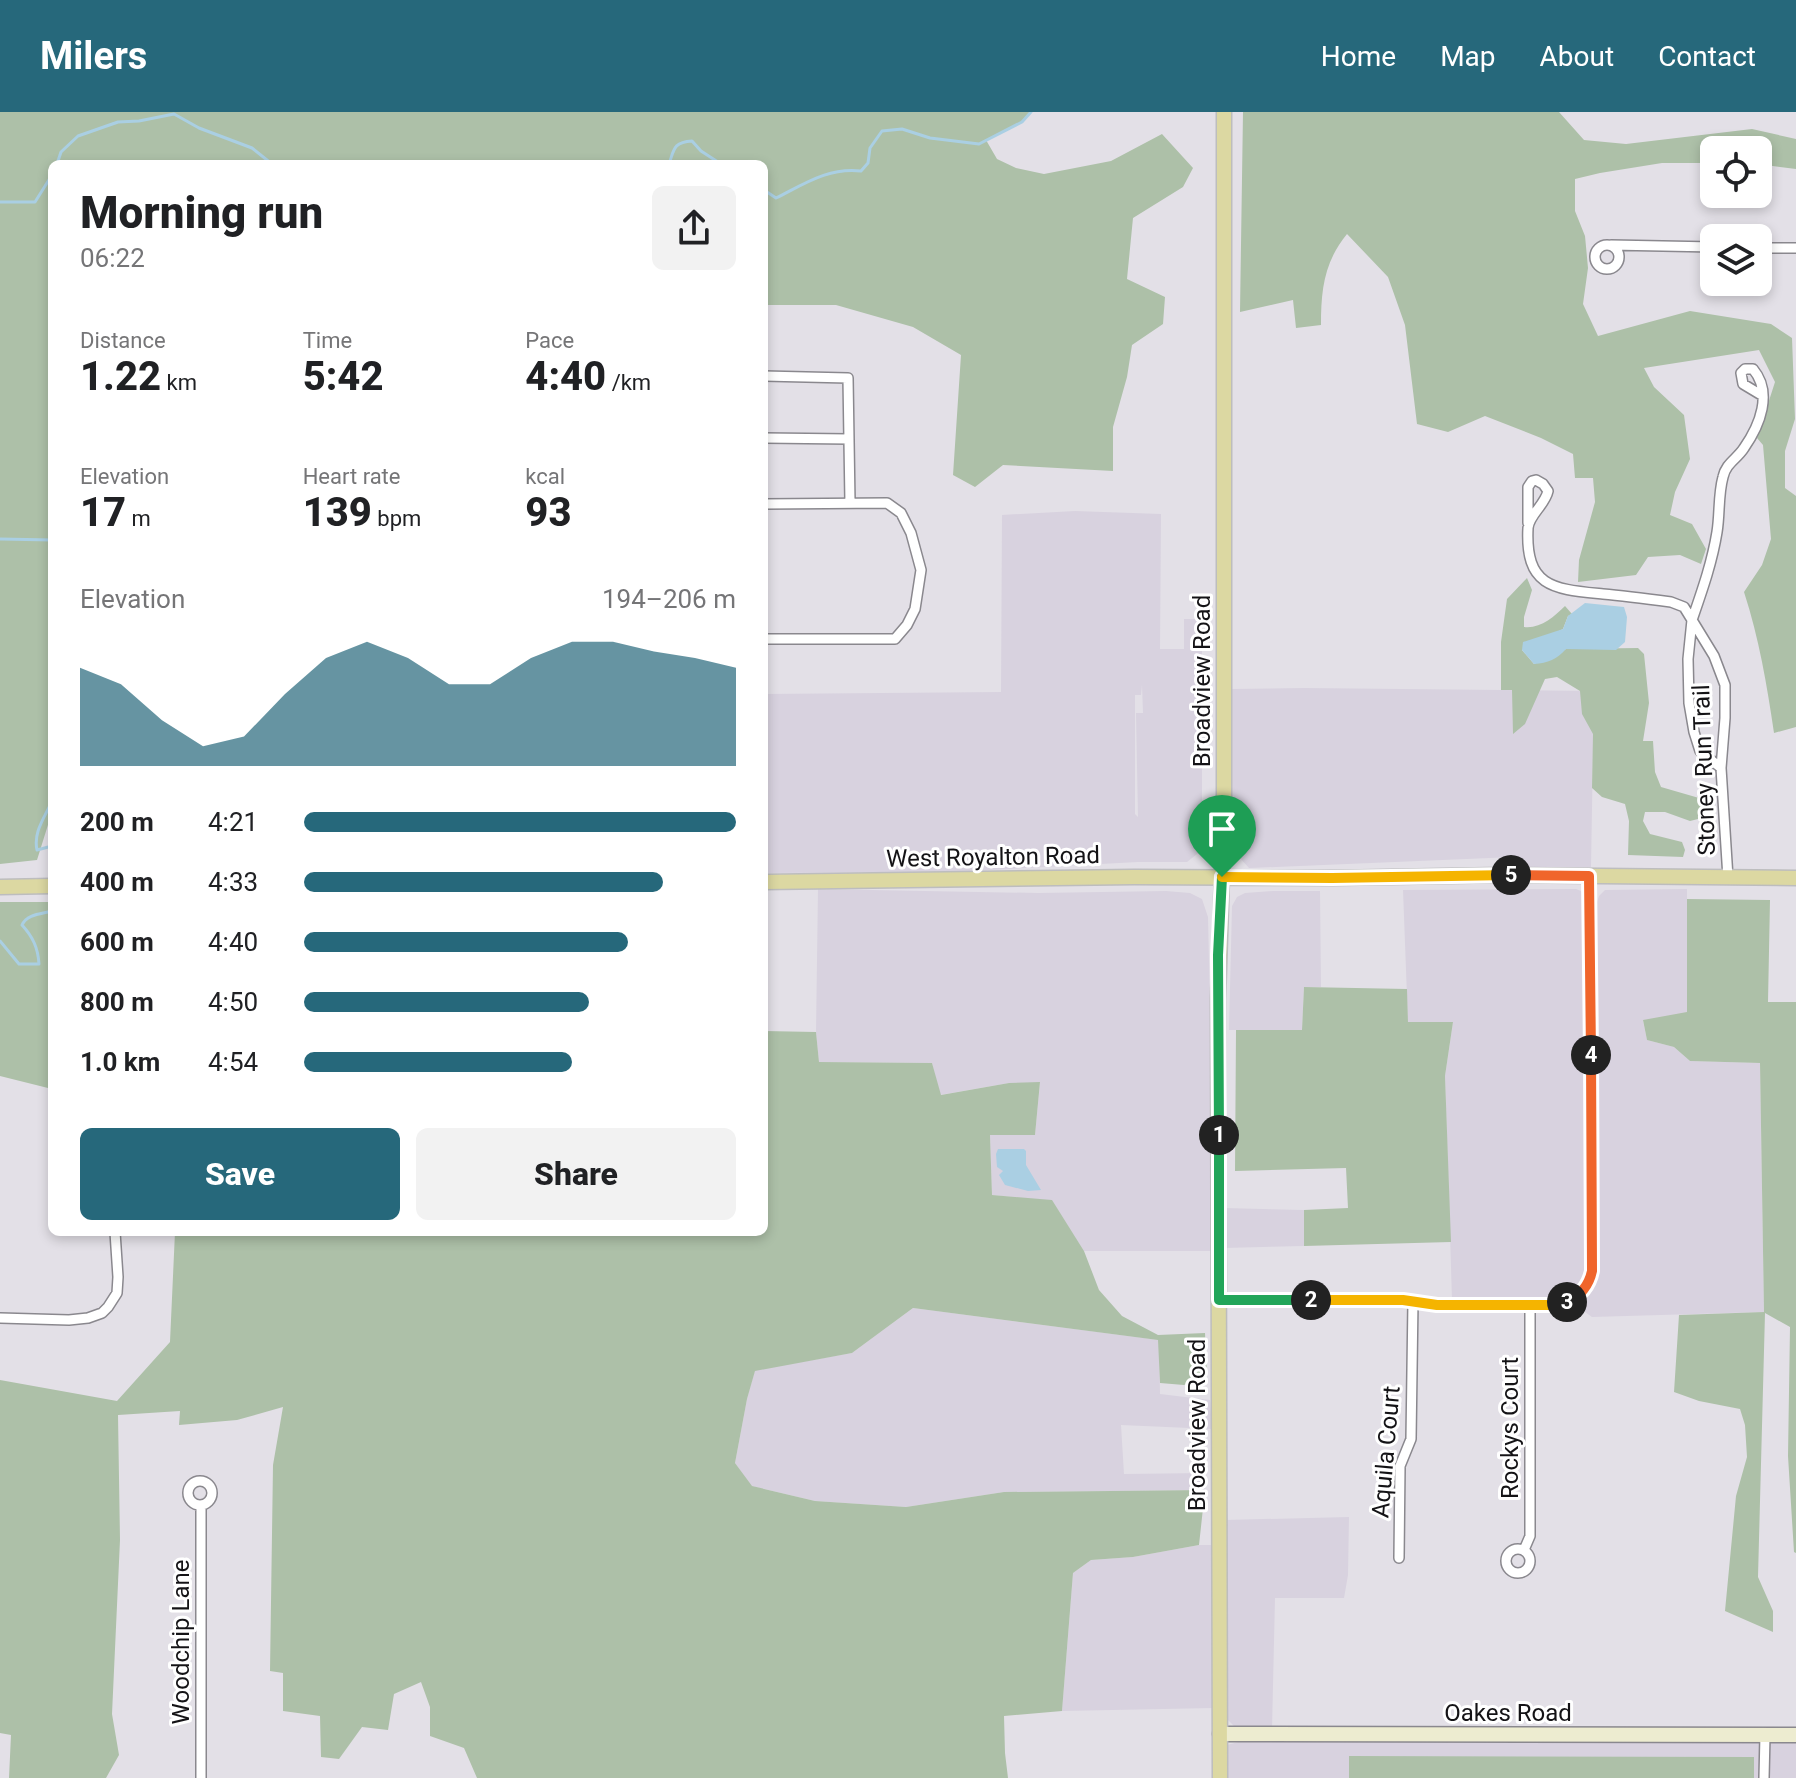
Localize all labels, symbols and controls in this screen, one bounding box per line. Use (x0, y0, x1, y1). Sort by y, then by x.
text: Milers (40, 34, 147, 78)
text: Home (1321, 40, 1396, 73)
text: Map (1440, 40, 1496, 73)
text: About (1540, 40, 1614, 73)
text: Contact (1658, 40, 1756, 73)
map controls (1700, 136, 1772, 296)
button: locate (1700, 136, 1772, 208)
button: share (652, 186, 736, 270)
text: Morning run (80, 187, 323, 239)
button: layers (1700, 224, 1772, 296)
text: 06:22 (80, 243, 145, 273)
text: Distance (80, 328, 166, 353)
text: Time (303, 328, 352, 353)
text: Pace (525, 328, 574, 353)
text: 1.22 (80, 353, 161, 400)
text: 5:42 (303, 353, 384, 400)
text: 4:40 (525, 353, 606, 400)
text: km (161, 370, 197, 395)
text: /km (606, 370, 651, 395)
text: Elevation (80, 464, 169, 489)
text: Heart rate (303, 464, 401, 489)
text: kcal (525, 464, 565, 489)
text: 17 (80, 489, 126, 536)
text: 139 (303, 489, 372, 536)
text: 93 (525, 489, 571, 536)
text: m (126, 506, 151, 531)
text: bpm (372, 506, 421, 531)
text: Elevation (80, 584, 185, 614)
text: 194–206 m (602, 584, 736, 614)
street label: Broadview Road (1188, 595, 1216, 767)
street label: Stoney Run Trail (1687, 684, 1721, 856)
pin (1188, 795, 1256, 877)
text: 200 m (80, 807, 154, 837)
text: 4:21 (208, 807, 258, 837)
icon: arrive (1200, 807, 1244, 851)
street label: West Royalton Road (886, 841, 1100, 873)
pin: 5 (1491, 855, 1531, 895)
text: 5 (1505, 862, 1517, 887)
text: 400 m (80, 867, 154, 897)
text: 4:33 (208, 867, 258, 897)
text: 600 m (80, 927, 154, 957)
text: 4:40 (208, 927, 258, 957)
text: 800 m (80, 987, 154, 1017)
text: 4:50 (208, 987, 258, 1017)
pin: 4 (1571, 1035, 1611, 1075)
text: 4 (1585, 1042, 1597, 1067)
text: 1.0 km (80, 1047, 160, 1077)
text: 4:54 (208, 1047, 258, 1077)
pin: 1 (1199, 1115, 1239, 1155)
text: 1 (1213, 1122, 1225, 1147)
button: Save (80, 1128, 400, 1220)
button: Share (416, 1128, 736, 1220)
pin: 2 (1291, 1280, 1331, 1320)
pin: 3 (1547, 1282, 1587, 1322)
text: 2 (1305, 1287, 1317, 1312)
text: 3 (1561, 1289, 1573, 1314)
street label: Broadview Road (1183, 1339, 1211, 1511)
street label: Rockys Court (1496, 1357, 1524, 1499)
street label: Aquila Court (1366, 1385, 1406, 1519)
street label: Woodchip Lane (167, 1560, 195, 1724)
street label: Oakes Road (1444, 1699, 1572, 1727)

